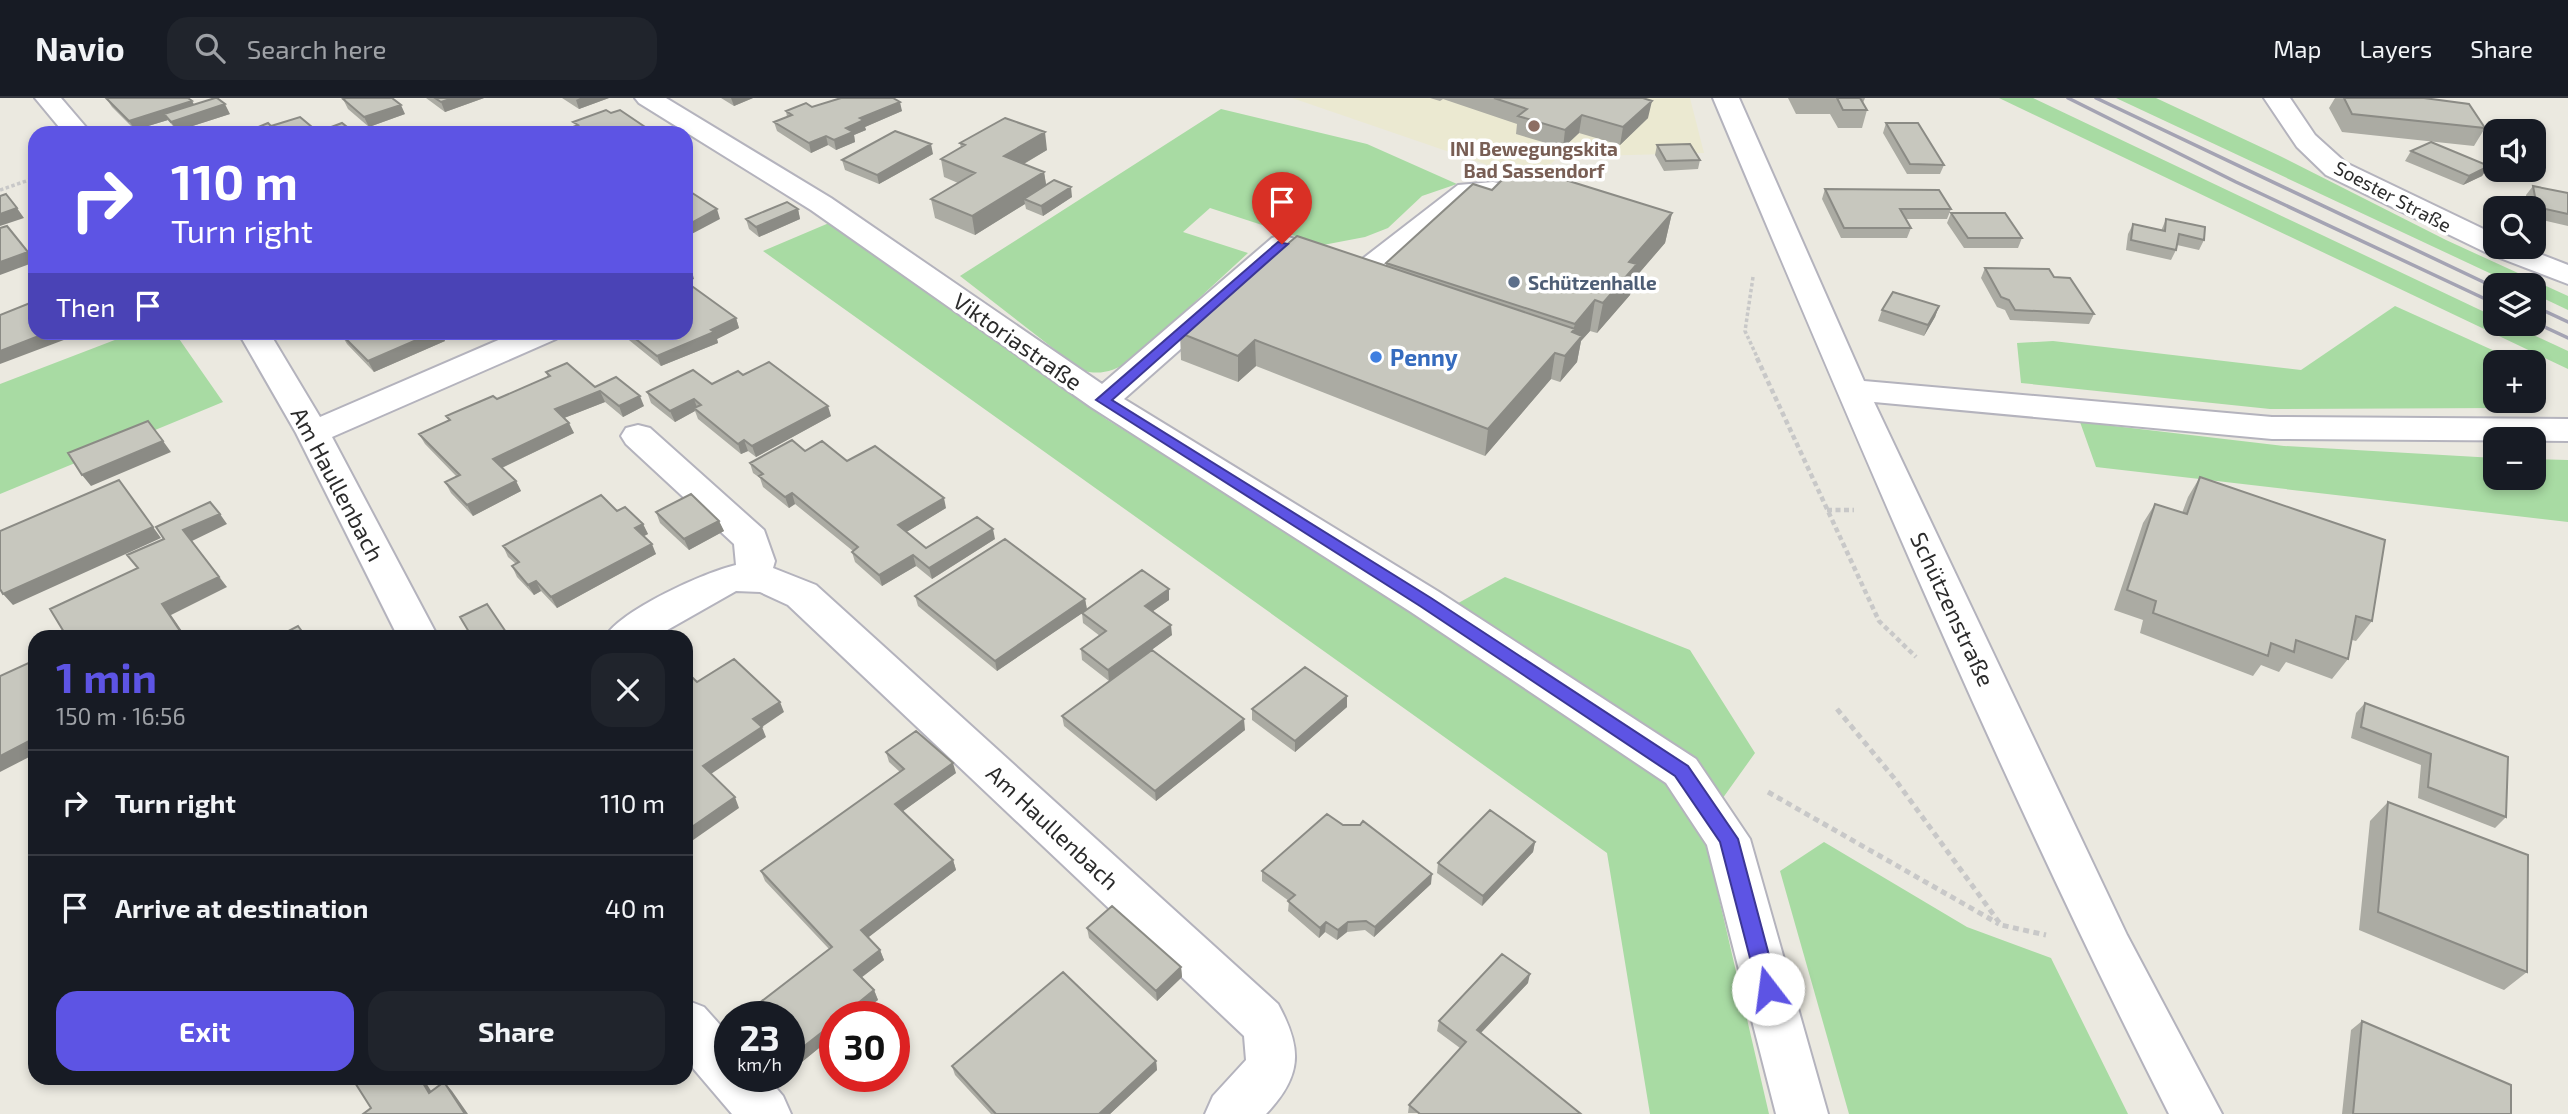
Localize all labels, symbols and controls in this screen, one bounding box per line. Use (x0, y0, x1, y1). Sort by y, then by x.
search box (167, 17, 657, 80)
text: Navio (35, 28, 125, 68)
icon: search (191, 29, 229, 67)
text: Search here (247, 33, 386, 64)
text: Map (2273, 34, 2321, 63)
text: Layers (2359, 34, 2432, 63)
text: Share (2470, 34, 2533, 63)
marker: INI Bewegungskita Bad Sassendorf (1526, 118, 1542, 134)
map controls (2483, 119, 2546, 490)
button: sound (2483, 119, 2546, 182)
place label: INI Bewegungskita Bad Sassendorf (1450, 137, 1618, 182)
text: 110 m (171, 151, 298, 210)
icon: right (56, 154, 147, 245)
street label: Soester Straße (2331, 156, 2455, 236)
pin (1252, 172, 1312, 244)
icon: arrive (1263, 183, 1301, 221)
button: search (2483, 196, 2546, 259)
text: Turn right (171, 211, 313, 249)
place label: Schützenhalle (1528, 271, 1657, 294)
button: layers (2483, 273, 2546, 336)
marker: Schützenhalle (1506, 274, 1522, 290)
street label: Viktoriastraße (948, 286, 1088, 396)
icon: arrive (129, 287, 167, 325)
text: Then (56, 291, 115, 322)
place label: Penny (1390, 343, 1458, 371)
marker: Penny (1368, 349, 1384, 365)
button: + (2483, 350, 2546, 413)
street label: Am Haullenbach (286, 402, 390, 566)
button: − (2483, 427, 2546, 490)
street label: Schützenstraße (1905, 527, 2001, 691)
text: 1 min (56, 651, 157, 701)
button: close (591, 653, 665, 727)
text: 150 m · 16:56 (56, 702, 186, 730)
street label: Am Haullenbach (981, 759, 1125, 895)
icon: right (56, 784, 94, 822)
text: Turn right (115, 787, 236, 818)
text: 110 m (600, 787, 665, 818)
icon: arrive (56, 889, 94, 927)
text: Arrive at destination (115, 892, 368, 923)
text: 40 m (605, 892, 665, 923)
position arrow (1731, 952, 1805, 1026)
button: Exit (56, 991, 354, 1071)
button: Share (368, 991, 665, 1071)
speed limit sign: 30 (819, 1001, 910, 1092)
text: 23 (739, 1016, 780, 1058)
text: km/h (737, 1053, 782, 1075)

